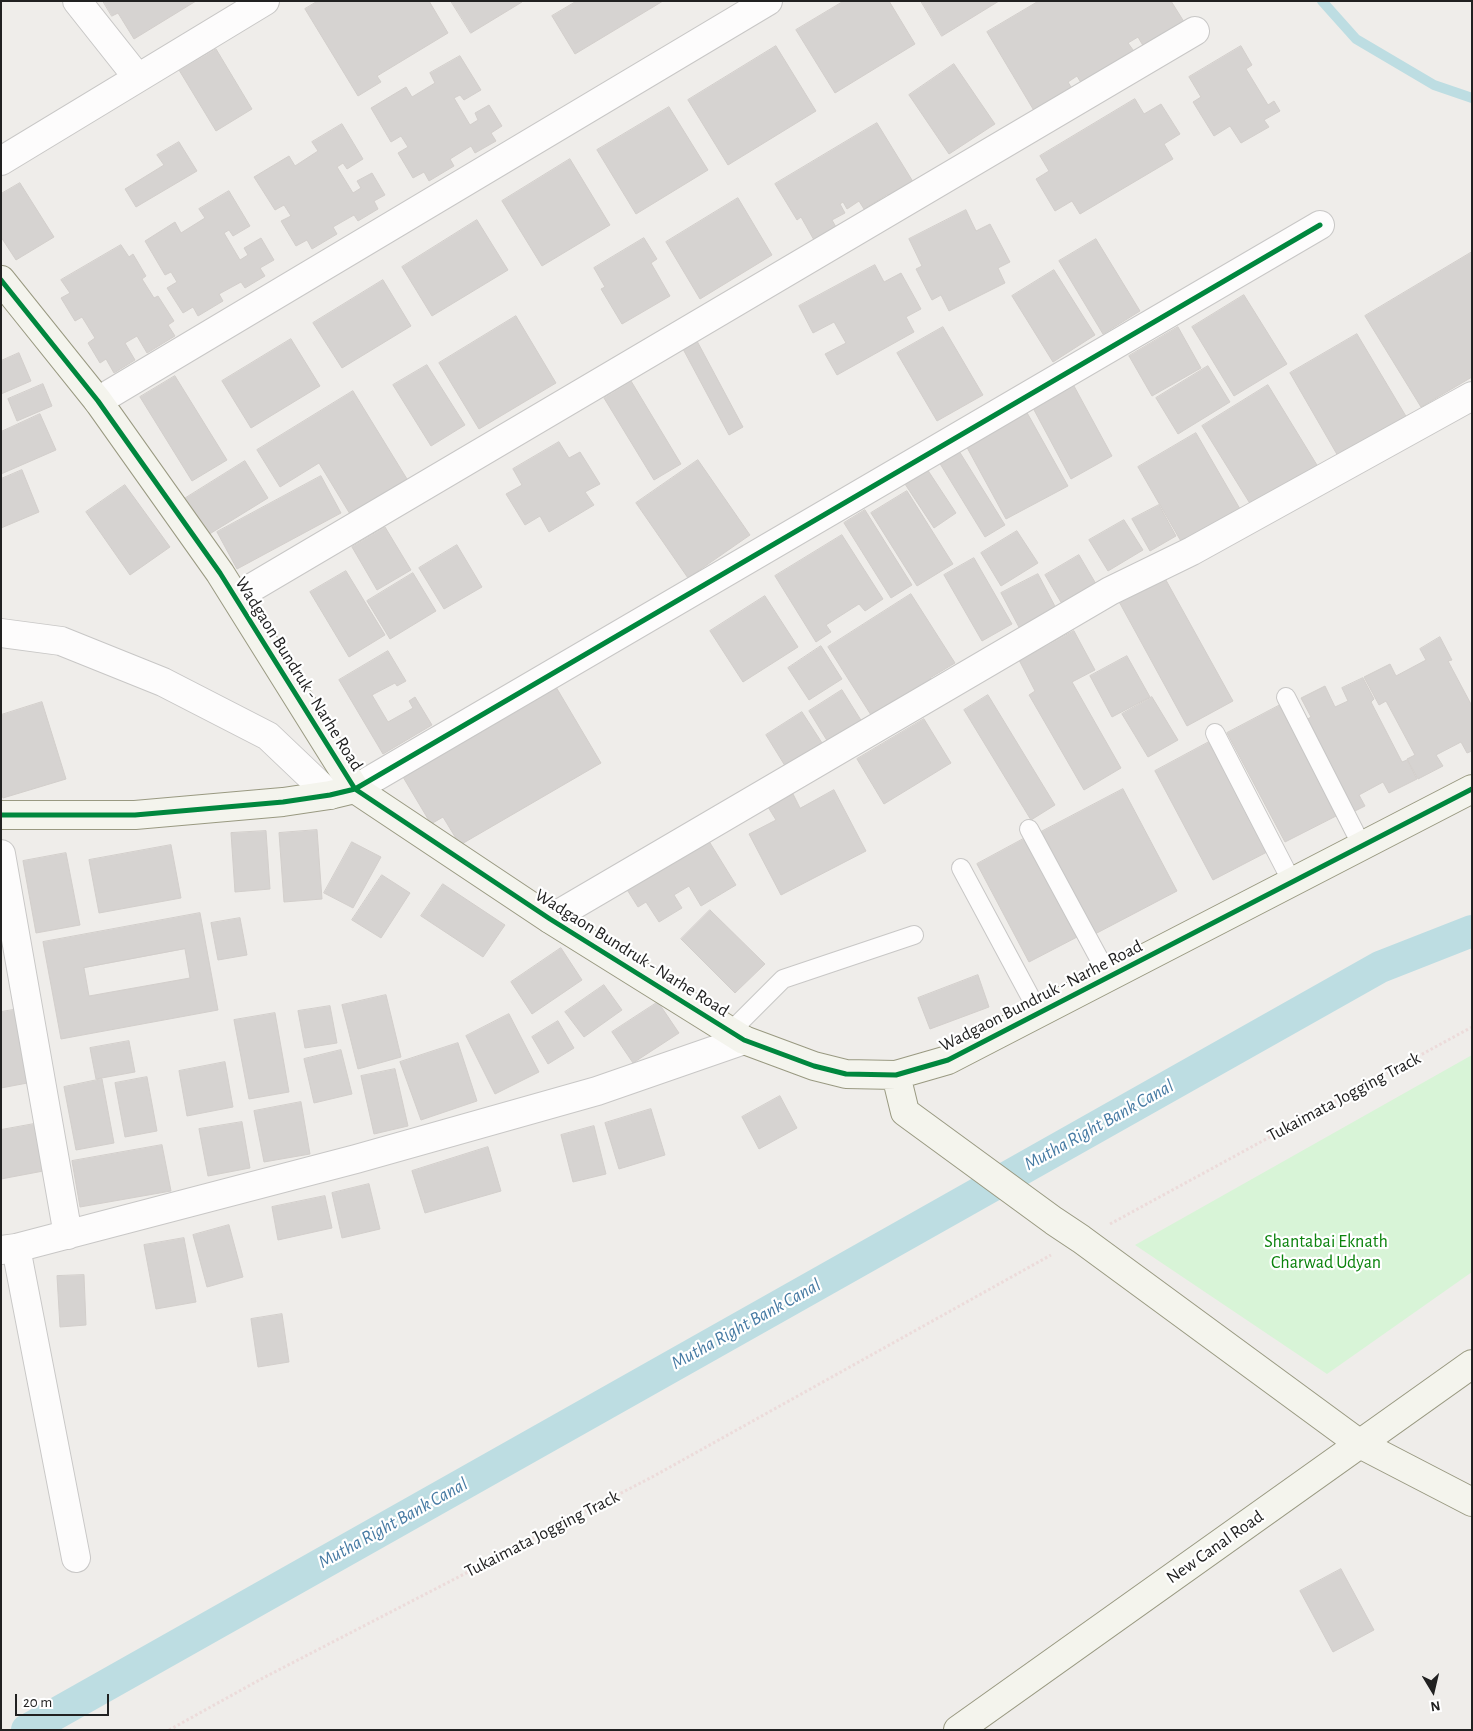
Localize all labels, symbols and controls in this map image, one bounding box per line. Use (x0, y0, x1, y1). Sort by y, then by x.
street label: Wadgaon Bundruk - Narhe Road (230, 573, 368, 775)
street label: Wadgaon Bundruk - Narhe Road (531, 884, 733, 1022)
street label: Wadgaon Bundruk - Narhe Road (936, 935, 1146, 1057)
street label: Tukaimata Jogging Track (1264, 1047, 1424, 1147)
water label: Mutha Right Bank Canal (1020, 1074, 1178, 1176)
park label: Shantabai Eknath Charwad Udyan (1264, 1231, 1388, 1274)
water label: Mutha Right Bank Canal (667, 1273, 825, 1375)
water label: Mutha Right Bank Canal (314, 1472, 472, 1574)
street label: Tukaimata Jogging Track (461, 1486, 623, 1582)
street label: New Canal Road (1162, 1506, 1268, 1588)
north arrow (1408, 1666, 1458, 1716)
scale bar (18, 1684, 111, 1716)
text: 20 m (23, 1695, 52, 1710)
text: N (1429, 1698, 1441, 1713)

